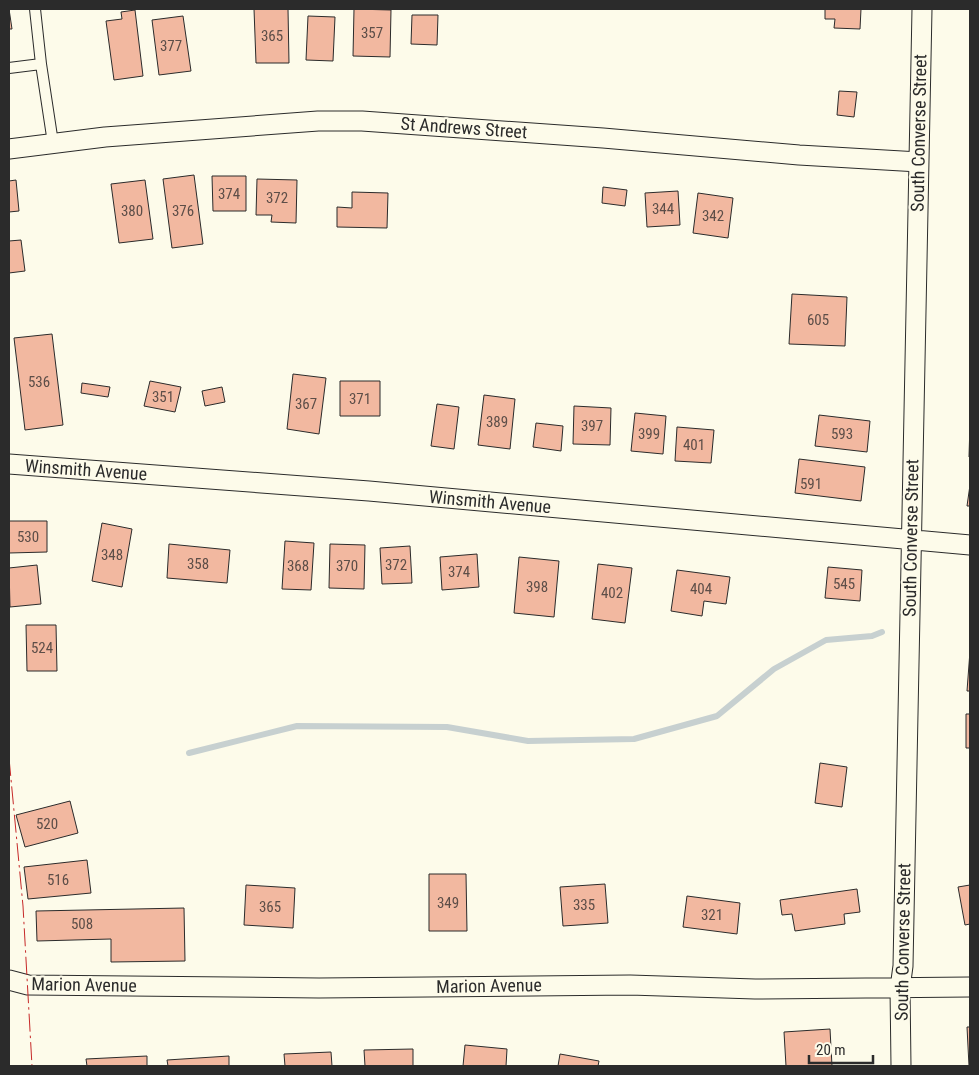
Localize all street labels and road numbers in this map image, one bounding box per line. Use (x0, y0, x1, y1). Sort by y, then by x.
street label: South Converse Street (907, 54, 930, 212)
street label: St Andrews Street (400, 113, 528, 142)
street label: Winsmith Avenue (24, 455, 148, 484)
street label: South Converse Street (899, 459, 922, 617)
street label: Winsmith Avenue (428, 486, 552, 517)
street label: South Converse Street (891, 863, 914, 1021)
street label: Marion Avenue (31, 973, 137, 996)
street label: Marion Avenue (436, 974, 542, 997)

